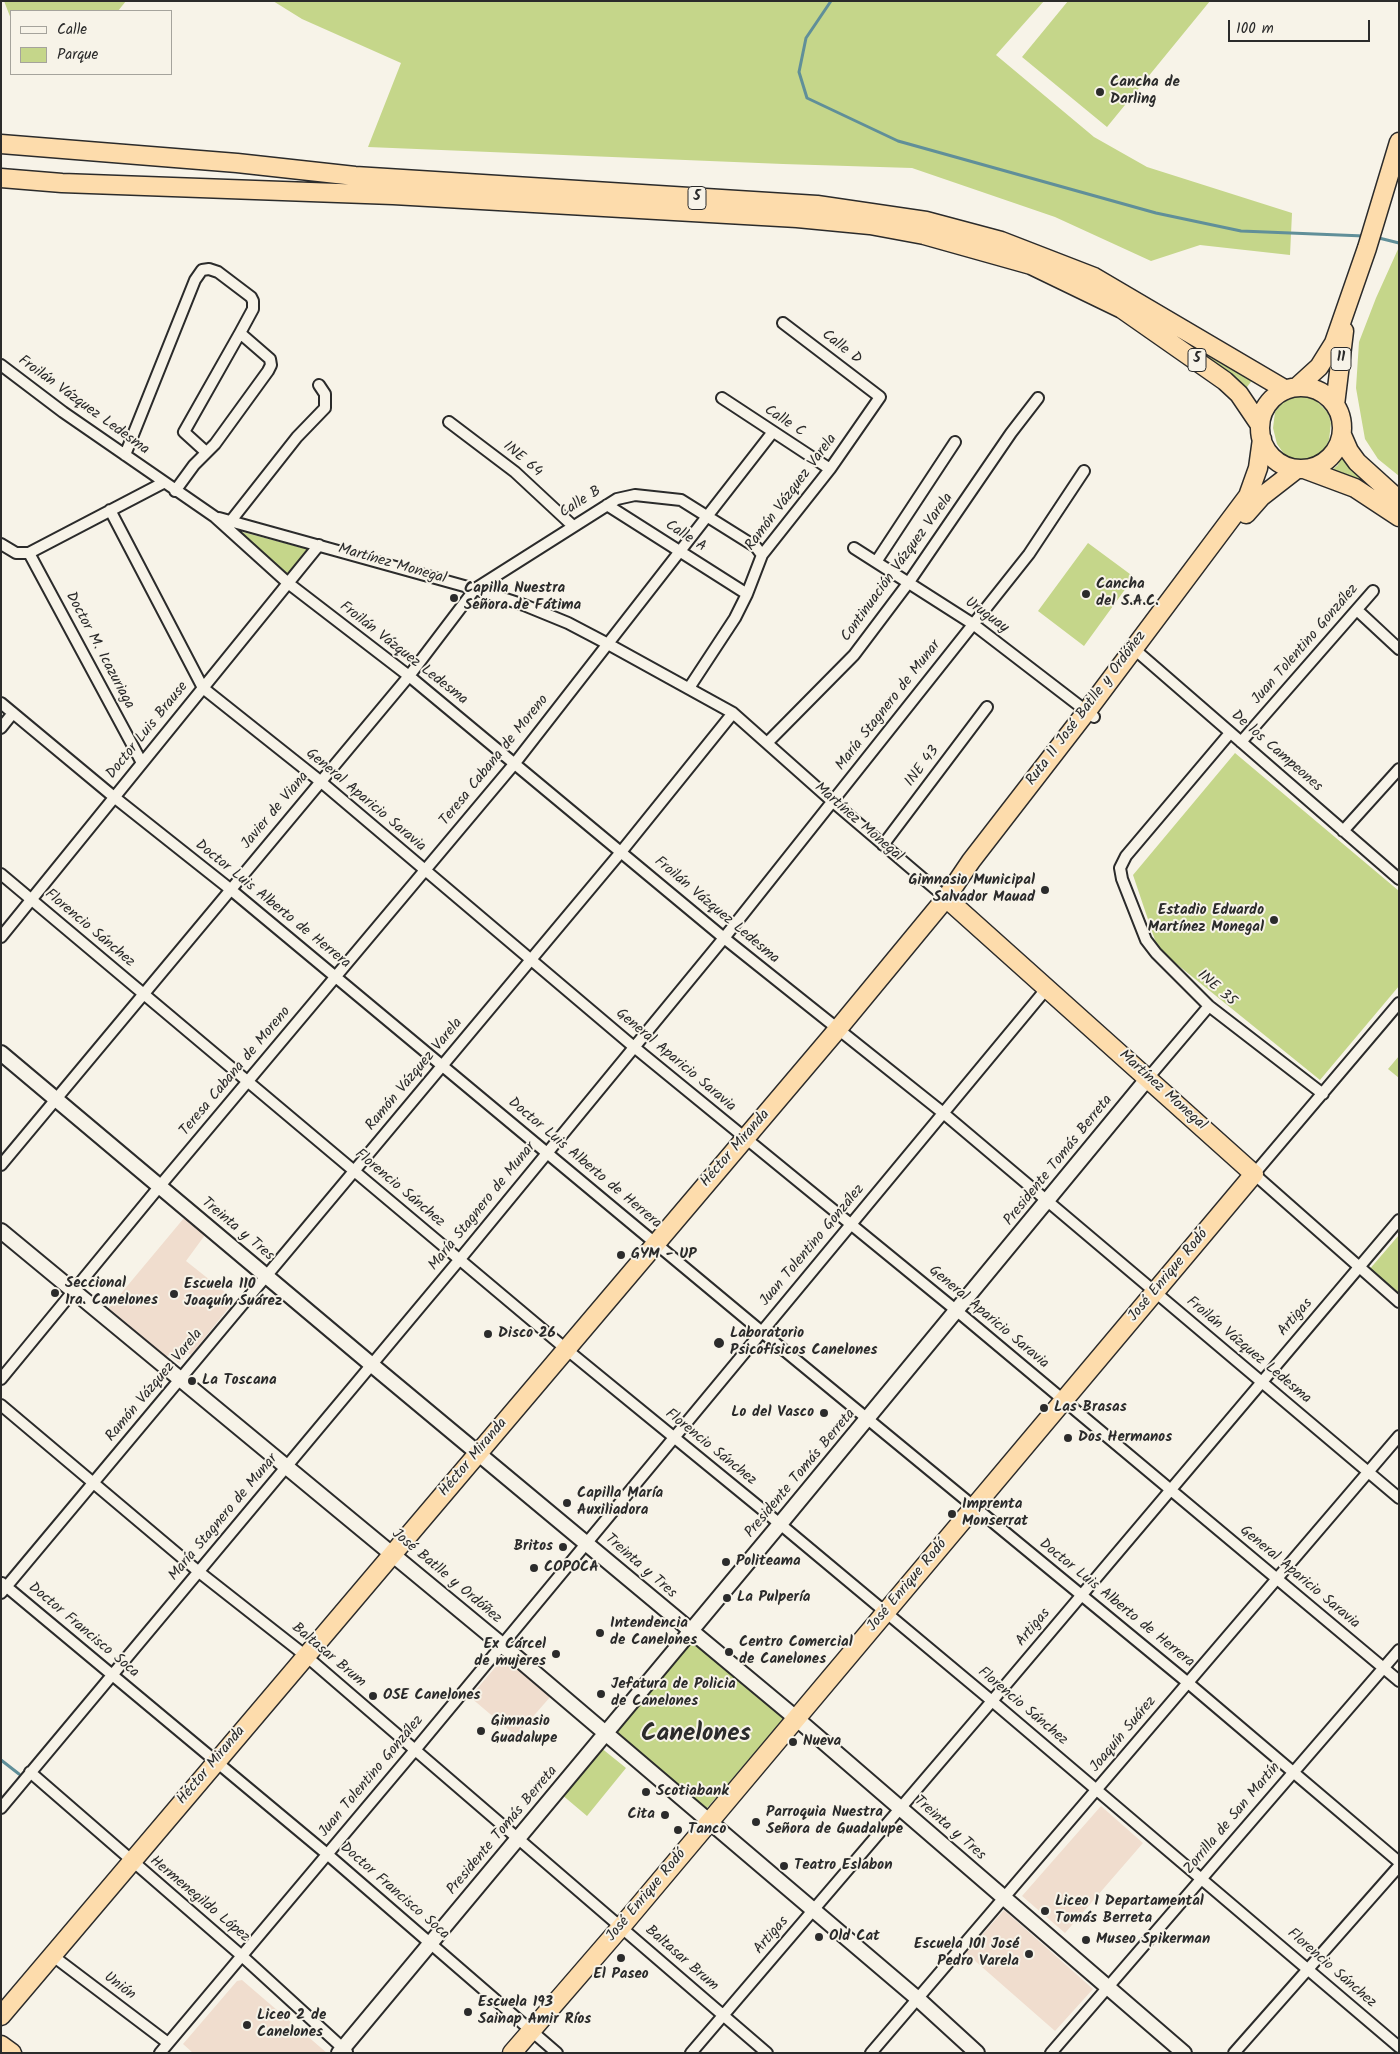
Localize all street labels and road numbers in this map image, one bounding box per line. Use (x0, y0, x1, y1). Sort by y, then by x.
road number: 5 (688, 187, 706, 210)
street label: Calle D (817, 327, 865, 369)
road number: 5 (1188, 348, 1206, 372)
road number: 11 (1331, 348, 1351, 370)
street label: Froilán Vázquez Ledesma (14, 352, 152, 460)
street label: Calle C (760, 402, 808, 442)
street label: Ramón Vázquez Varela (742, 431, 842, 555)
street label: INE 64 (499, 438, 545, 482)
street label: Calle B (557, 483, 605, 523)
street label: Continuación Vázquez Varela (838, 490, 958, 646)
street label: Calle A (661, 517, 709, 557)
street label: Martínez Monegal (336, 541, 448, 589)
street label: Juan Tolentino González (1249, 581, 1363, 709)
street label: Doctor M. Icazuriaga (61, 589, 137, 713)
street label: Uruguay (961, 594, 1011, 638)
street label: Froilán Vázquez Ledesma (335, 598, 471, 710)
street label: Ruta 11 José Batlle y Ordóñez (1023, 628, 1151, 790)
street label: María Stagnero de Munar (833, 637, 945, 775)
street label: Doctor Luis Brause (103, 679, 193, 783)
street label: Teresa Cabana de Moreno (437, 692, 553, 830)
street label: De los Campeones (1227, 707, 1325, 797)
street label: INE 43 (902, 743, 944, 791)
street label: General Aparicio Saravia (301, 746, 429, 856)
street label: Javier de Viana (238, 769, 314, 853)
street label: Martínez Monegal (810, 780, 906, 866)
street label: Doctor Luis Alberto de Herrera (191, 837, 353, 973)
street label: Froilán Vázquez Ledesma (650, 853, 782, 969)
street label: Florencio Sánchez (40, 886, 138, 972)
street label: INE 35 (1193, 967, 1239, 1011)
street label: Teresa Cabana de Moreno (177, 1004, 295, 1140)
street label: General Aparicio Saravia (611, 1006, 739, 1116)
street label: Ramón Vázquez Varela (363, 1015, 467, 1135)
street label: Martínez Monegal (1114, 1047, 1210, 1135)
street label: Presidente Tomás Berreta (1001, 1092, 1117, 1230)
street label: Doctor Luis Alberto de Herrera (504, 1094, 664, 1234)
street label: Héctor Miranda (697, 1107, 775, 1191)
street label: María Stagnero de Munar (426, 1139, 540, 1275)
street label: Florencio Sánchez (350, 1146, 448, 1232)
street label: Juan Tolentino González (757, 1181, 869, 1311)
street label: Treinta y Tres (197, 1194, 277, 1266)
street label: José Enrique Rodó (1125, 1226, 1213, 1326)
street label: General Aparicio Saravia (924, 1263, 1052, 1373)
street label: Froilán Vázquez Ledesma (1182, 1293, 1314, 1409)
street label: Artigas (1275, 1295, 1317, 1341)
street label: Ramón Vázquez Varela (103, 1326, 207, 1446)
street label: Florencio Sánchez (661, 1406, 759, 1490)
street label: Presidente Tomás Berreta (742, 1406, 860, 1542)
street label: Héctor Miranda (436, 1415, 512, 1501)
street label: María Stagnero de Munar (166, 1451, 282, 1585)
street label: General Aparicio Saravia (1235, 1523, 1363, 1633)
street label: José Batlle y Ordóñez (387, 1526, 505, 1628)
street label: Treinta y Tres (600, 1531, 680, 1603)
street label: José Enrique Rodó (864, 1536, 952, 1636)
street label: Doctor Luis Alberto de Herrera (1035, 1536, 1197, 1672)
street label: Doctor Francisco Soca (24, 1579, 142, 1683)
street label: Artigas (1013, 1605, 1055, 1651)
street label: Baltasar Brum (287, 1620, 369, 1692)
street label: Florencio Sánchez (973, 1664, 1071, 1750)
street label: Joaquín Suárez (1087, 1693, 1161, 1777)
street label: Juan Tolentino González (316, 1712, 428, 1842)
street label: Héctor Miranda (174, 1723, 250, 1809)
street label: Zorrilla de San Martín (1181, 1759, 1285, 1879)
street label: Presidente Tomás Berreta (444, 1763, 562, 1899)
street label: Treinta y Tres (909, 1793, 989, 1865)
street label: Doctor Francisco Soca (336, 1840, 452, 1944)
street label: José Enrique Rodó (603, 1846, 691, 1946)
street label: Hermenegildo López (145, 1853, 253, 1947)
street label: Artigas (751, 1913, 793, 1959)
street label: Baltasar Brum (641, 1922, 721, 1996)
street label: Florencio Sánchez (1283, 1925, 1379, 2013)
street label: Unión (99, 1969, 139, 2005)

